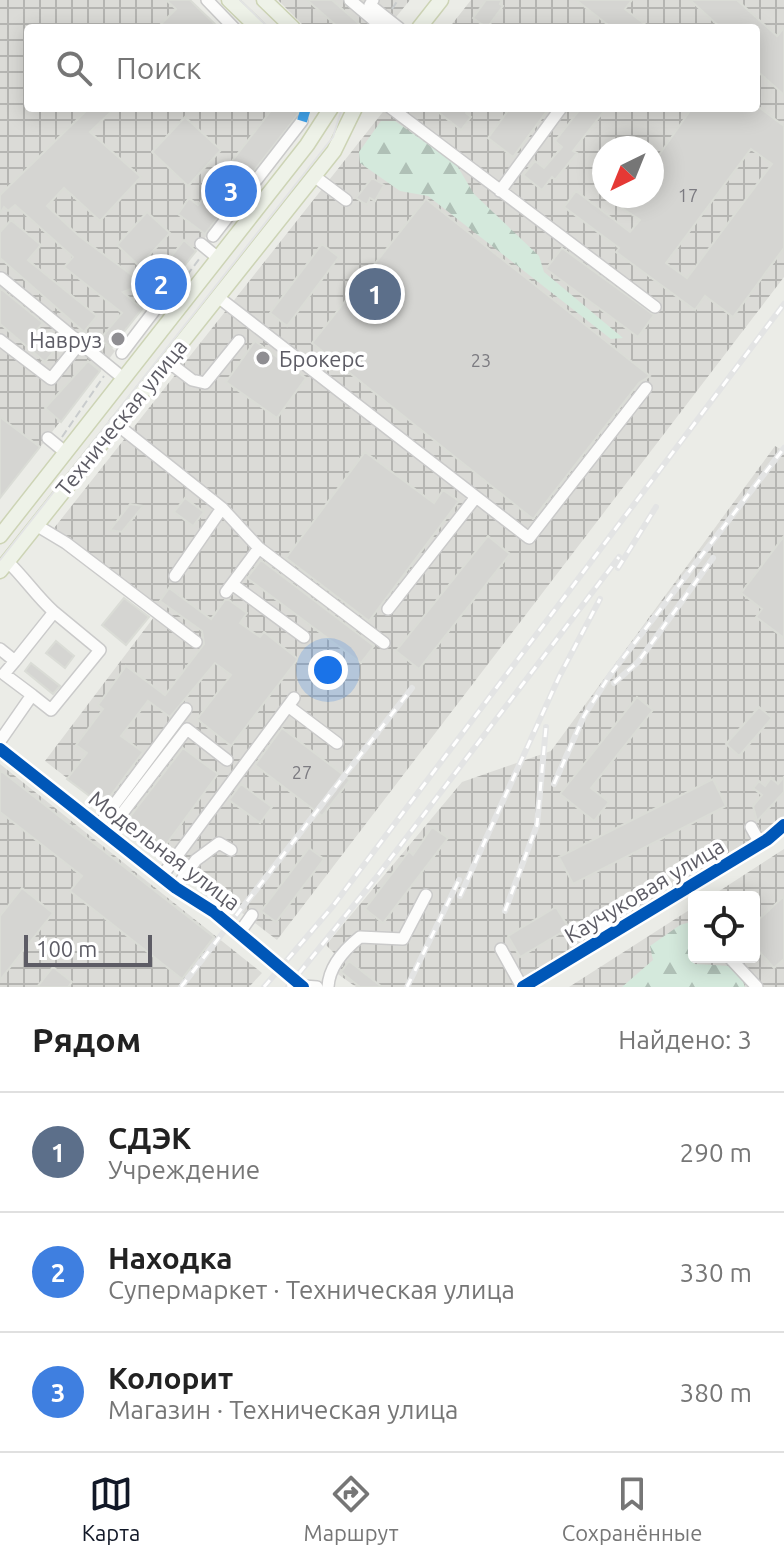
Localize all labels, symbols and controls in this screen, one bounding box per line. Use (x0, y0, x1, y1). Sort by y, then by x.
search box (24, 24, 760, 112)
icon: search (52, 46, 96, 90)
text: Поиск (116, 51, 201, 85)
north arrow (592, 136, 664, 208)
pin: 3 (205, 161, 257, 221)
house number: 17 (678, 185, 698, 205)
pin: 2 (135, 254, 187, 314)
pin: 1 (349, 264, 401, 324)
place label: Навруз (29, 327, 102, 352)
marker: Навруз (109, 330, 127, 348)
street label: Техническая улица (50, 334, 192, 500)
place label: Брокерс (279, 346, 365, 371)
marker: Брокерс (254, 349, 272, 367)
house number: 23 (471, 350, 491, 370)
your location (308, 650, 348, 690)
house number: 27 (292, 762, 312, 782)
street label: Модельная улица (85, 785, 245, 915)
street label: Каучуковая улица (560, 832, 728, 948)
map controls (688, 891, 760, 963)
button: locate (688, 891, 760, 963)
scale bar (24, 931, 152, 967)
text: 100 m (36, 936, 97, 961)
text: Рядом (32, 1020, 141, 1058)
text: Найдено: 3 (618, 1025, 752, 1054)
text: СДЭК (108, 1121, 191, 1155)
text: 1 (51, 1138, 65, 1167)
text: 290 m (680, 1138, 752, 1167)
text: Учреждение (108, 1155, 260, 1184)
text: Находка (108, 1241, 232, 1275)
text: 2 (51, 1258, 65, 1287)
text: 330 m (680, 1258, 752, 1287)
text: Супермаркет · Техническая улица (108, 1275, 515, 1304)
text: Колорит (108, 1361, 233, 1395)
text: 3 (51, 1378, 65, 1407)
text: 380 m (680, 1378, 752, 1407)
text: Магазин · Техническая улица (108, 1395, 458, 1424)
tab: Карта (82, 1472, 140, 1545)
tab: Маршрут (304, 1472, 398, 1545)
tab: Сохранённые (562, 1472, 702, 1545)

